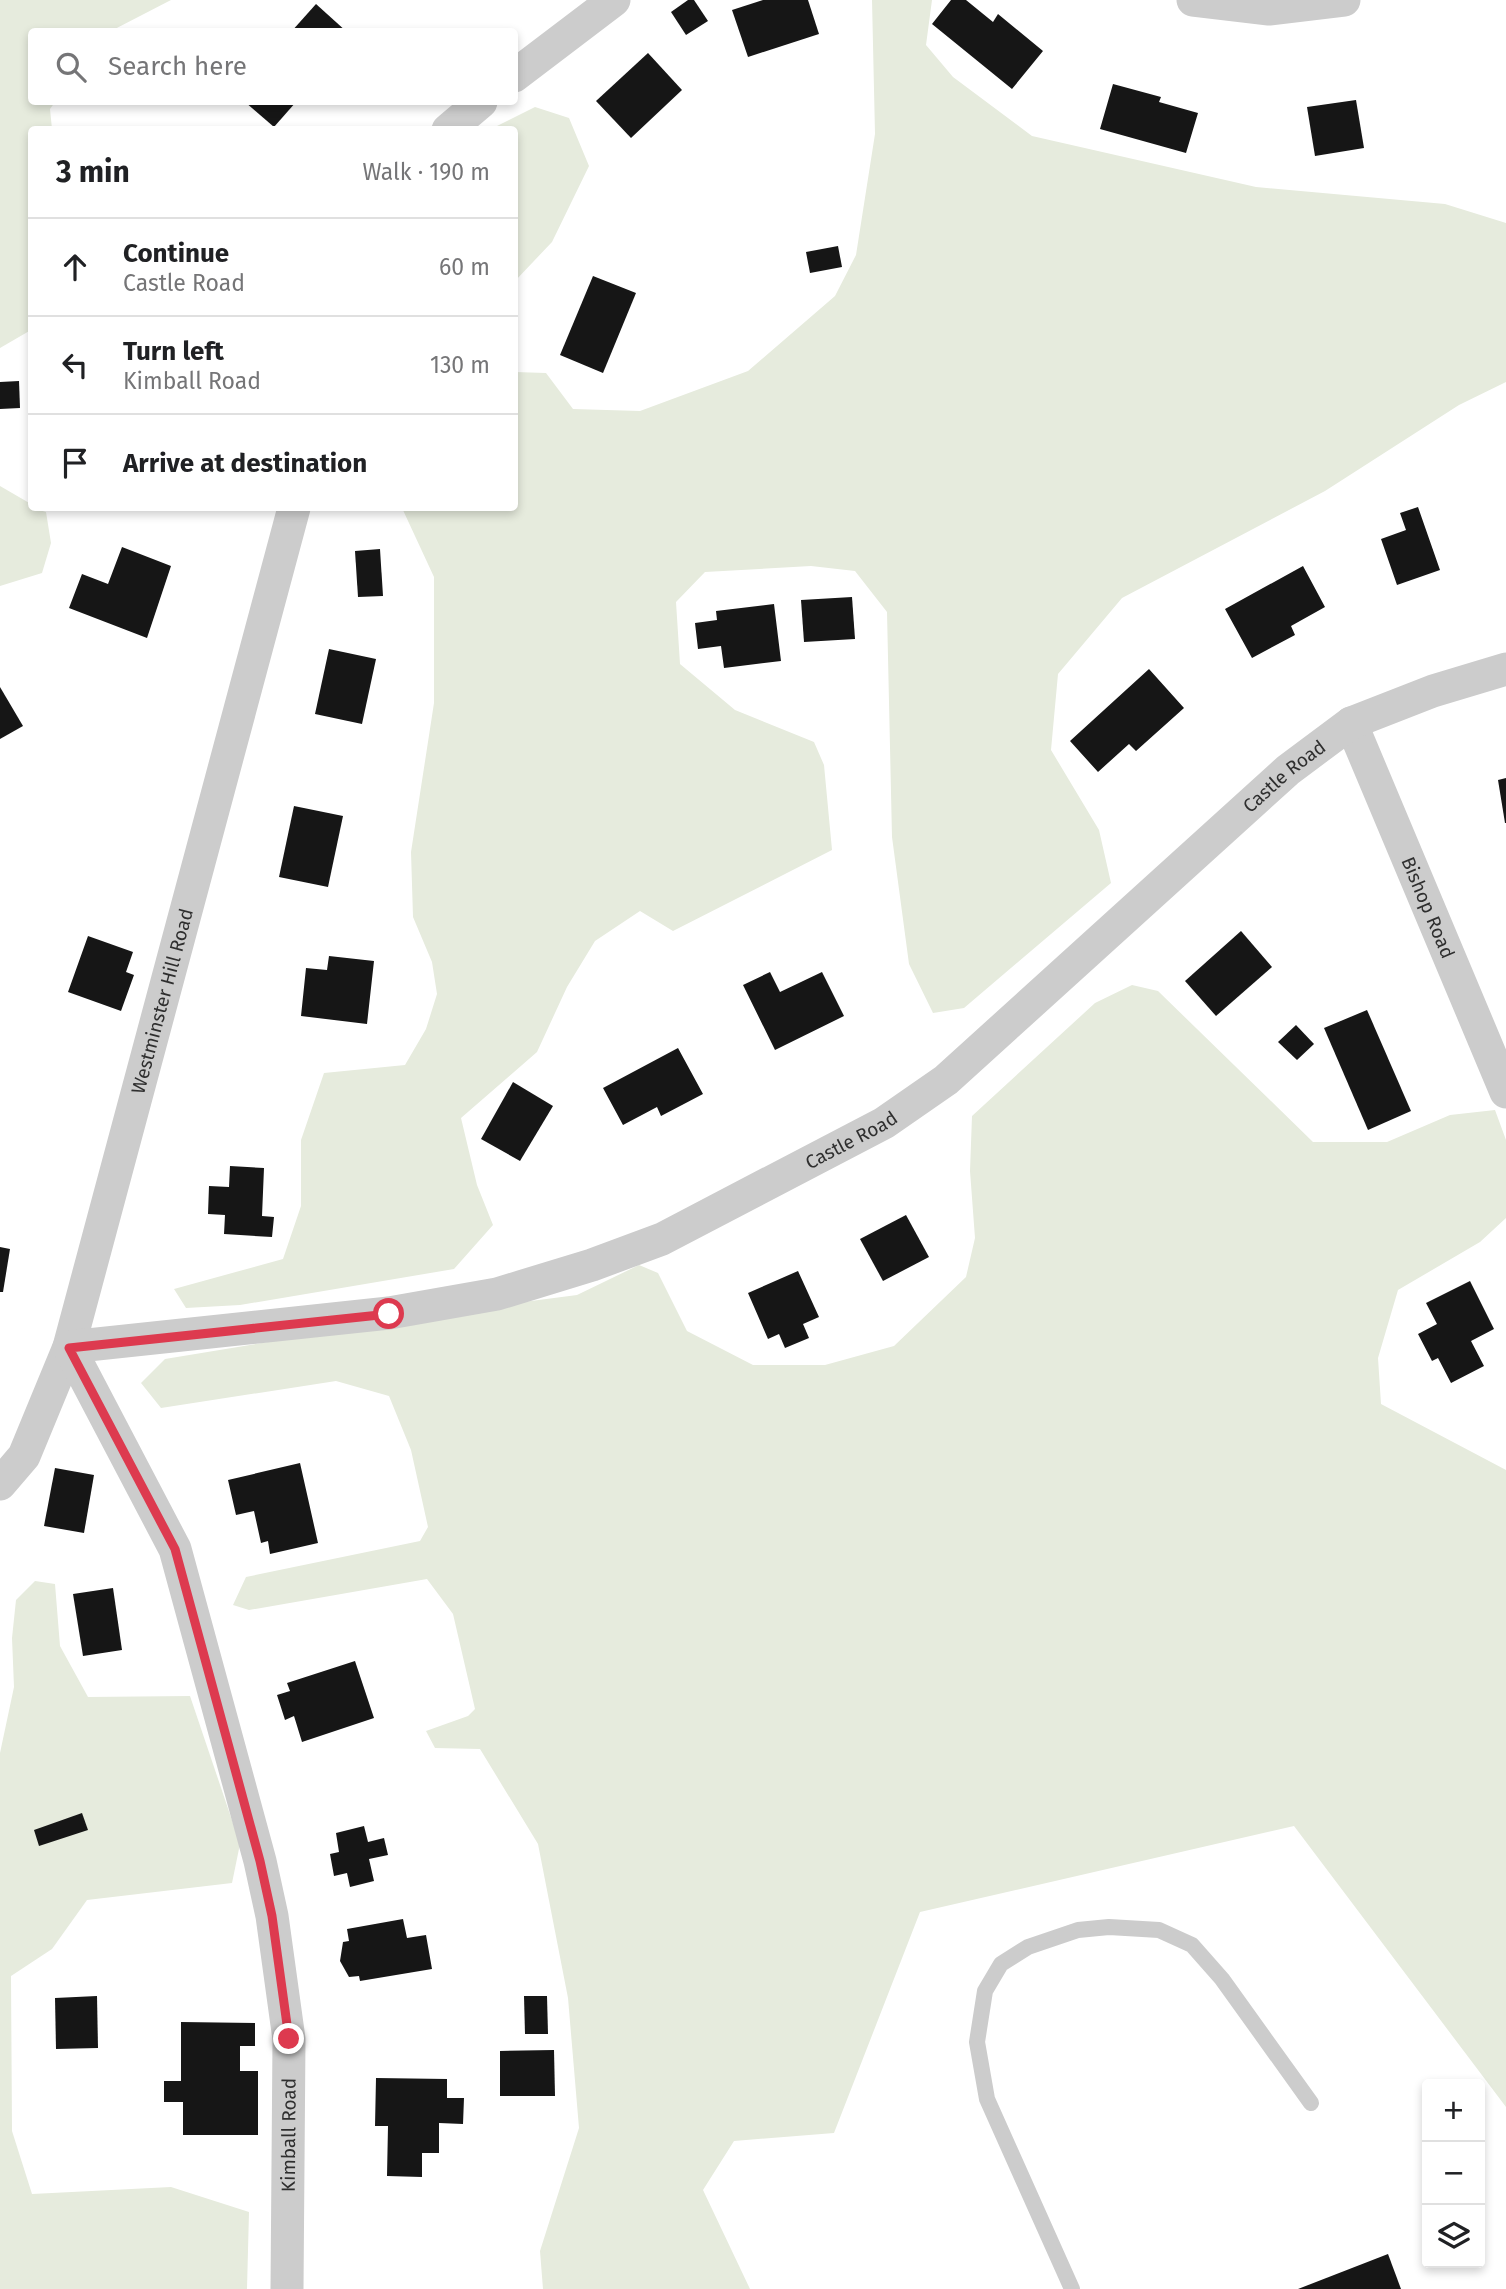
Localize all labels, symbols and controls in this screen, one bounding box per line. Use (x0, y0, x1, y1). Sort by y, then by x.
search box (28, 28, 518, 105)
icon: search (52, 48, 90, 86)
text: Search here (108, 51, 247, 82)
text: 3 min (56, 154, 130, 190)
text: Walk · 190 m (363, 158, 490, 186)
text: Continue (123, 238, 229, 269)
icon: ahead (56, 248, 94, 286)
text: 60 m (439, 253, 490, 281)
text: Castle Road (123, 269, 245, 297)
text: Turn left (123, 336, 224, 367)
icon: left (56, 346, 94, 384)
text: 130 m (430, 351, 490, 379)
text: Kimball Road (123, 367, 261, 395)
icon: arrive (56, 444, 94, 482)
text: Arrive at destination (123, 448, 367, 479)
street label: Castle Road (1238, 735, 1330, 817)
street label: Bishop Road (1396, 853, 1460, 962)
street label: Westminster Hill Road (126, 906, 198, 1096)
street label: Castle Road (801, 1106, 902, 1174)
route start (373, 1298, 404, 1329)
route end (273, 2023, 304, 2054)
street label: Kimball Road (277, 2078, 301, 2192)
map controls (1422, 2079, 1485, 2268)
button: + (1422, 2079, 1485, 2142)
button: − (1422, 2142, 1485, 2205)
button: layers (1422, 2205, 1485, 2268)

